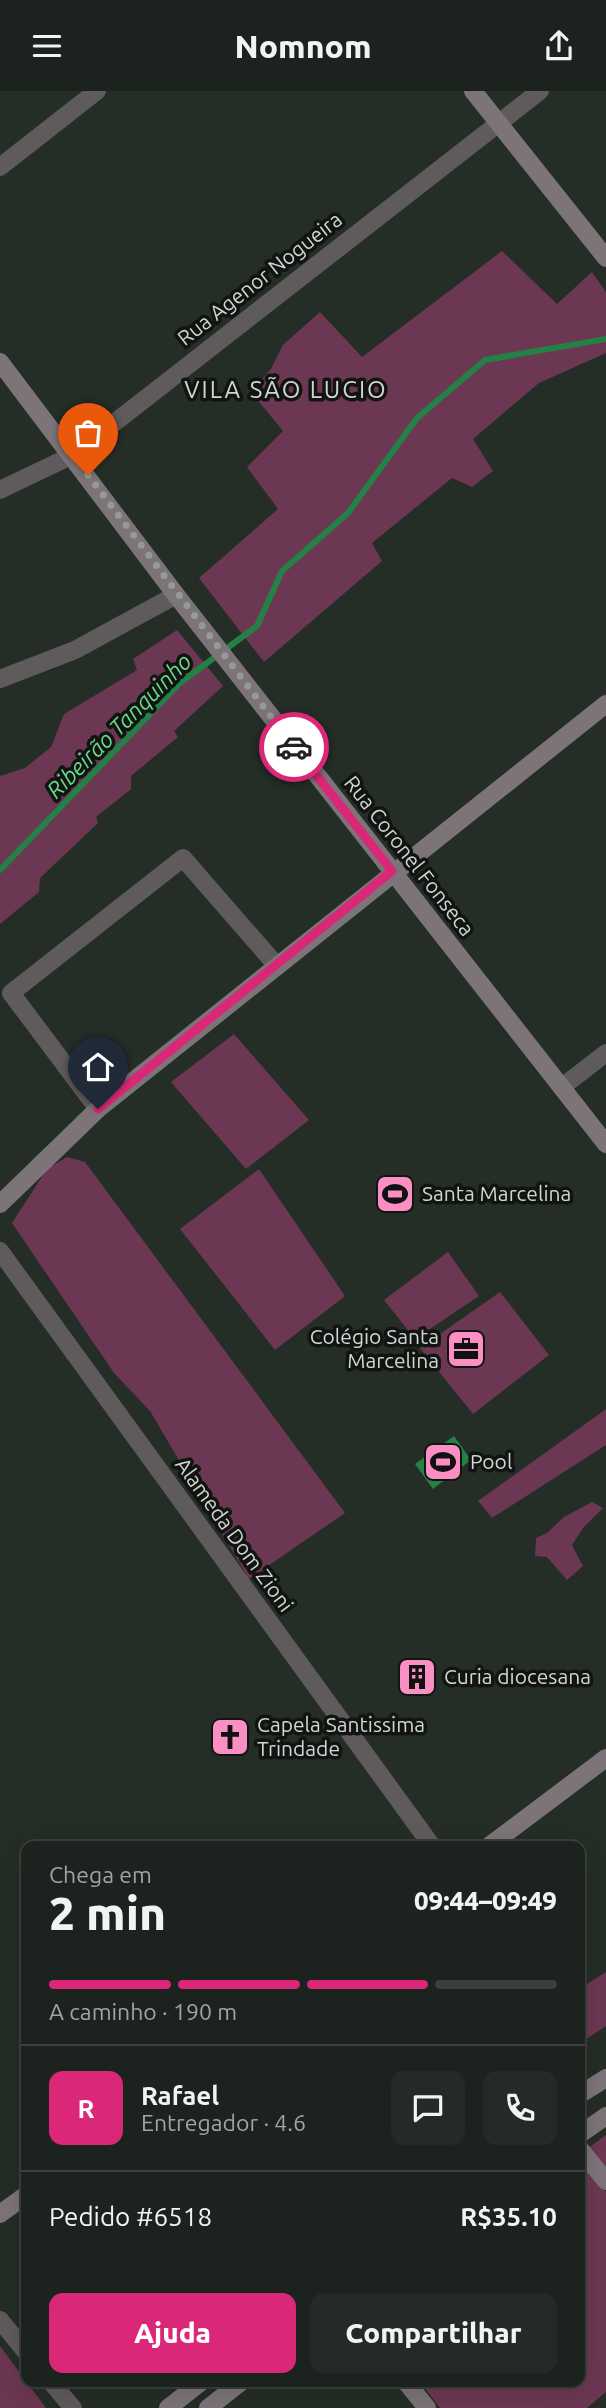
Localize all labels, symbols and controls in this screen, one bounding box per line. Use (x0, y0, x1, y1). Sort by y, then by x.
icon: menu (28, 27, 66, 65)
icon: share (540, 27, 578, 65)
text: Nomnom (234, 28, 372, 64)
street label: Rua Agenor Nogueira (172, 207, 346, 350)
district label: VILA SÃO LUCIO (184, 376, 388, 403)
pin (58, 403, 118, 475)
icon: bag (69, 414, 107, 452)
water label: Ribeirão Tanquinho (41, 648, 196, 803)
courier (259, 712, 329, 782)
icon: car (275, 728, 313, 766)
street label: Rua Coronel Fonseca (340, 771, 480, 940)
pin (68, 1037, 128, 1109)
icon: home (79, 1048, 117, 1086)
sports icon: Santa Marcelina (374, 1173, 416, 1215)
place label: Santa Marcelina (422, 1181, 571, 1205)
place label: Colégio Santa Marcelina (310, 1324, 439, 1372)
office icon: Colégio Santa Marcelina (445, 1328, 487, 1370)
sports icon: Pool (422, 1441, 464, 1483)
place label: Pool (470, 1449, 512, 1473)
street label: Alameda Dom Zioni (171, 1453, 299, 1616)
building icon: Curia diocesana (396, 1656, 438, 1698)
place label: Curia diocesana (444, 1664, 591, 1688)
place label: Capela Santissima Trindade (257, 1712, 425, 1760)
church icon: Capela Santissima Trindade (209, 1716, 251, 1758)
text: Chega em (49, 1862, 152, 1887)
text: 09:44–09:49 (414, 1886, 557, 1915)
text: 2 min (49, 1887, 166, 1939)
text: A caminho · 190 m (49, 1999, 237, 2024)
button: chat (391, 2071, 465, 2145)
button: phone (483, 2071, 557, 2145)
text: Rafael (141, 2081, 219, 2110)
text: R (77, 2094, 95, 2123)
text: Entregador · 4.6 (141, 2110, 306, 2135)
text: Pedido #6518 (49, 2202, 212, 2231)
text: R$35.10 (460, 2202, 557, 2231)
button: Ajuda (49, 2293, 296, 2373)
button: Compartilhar (310, 2293, 557, 2373)

